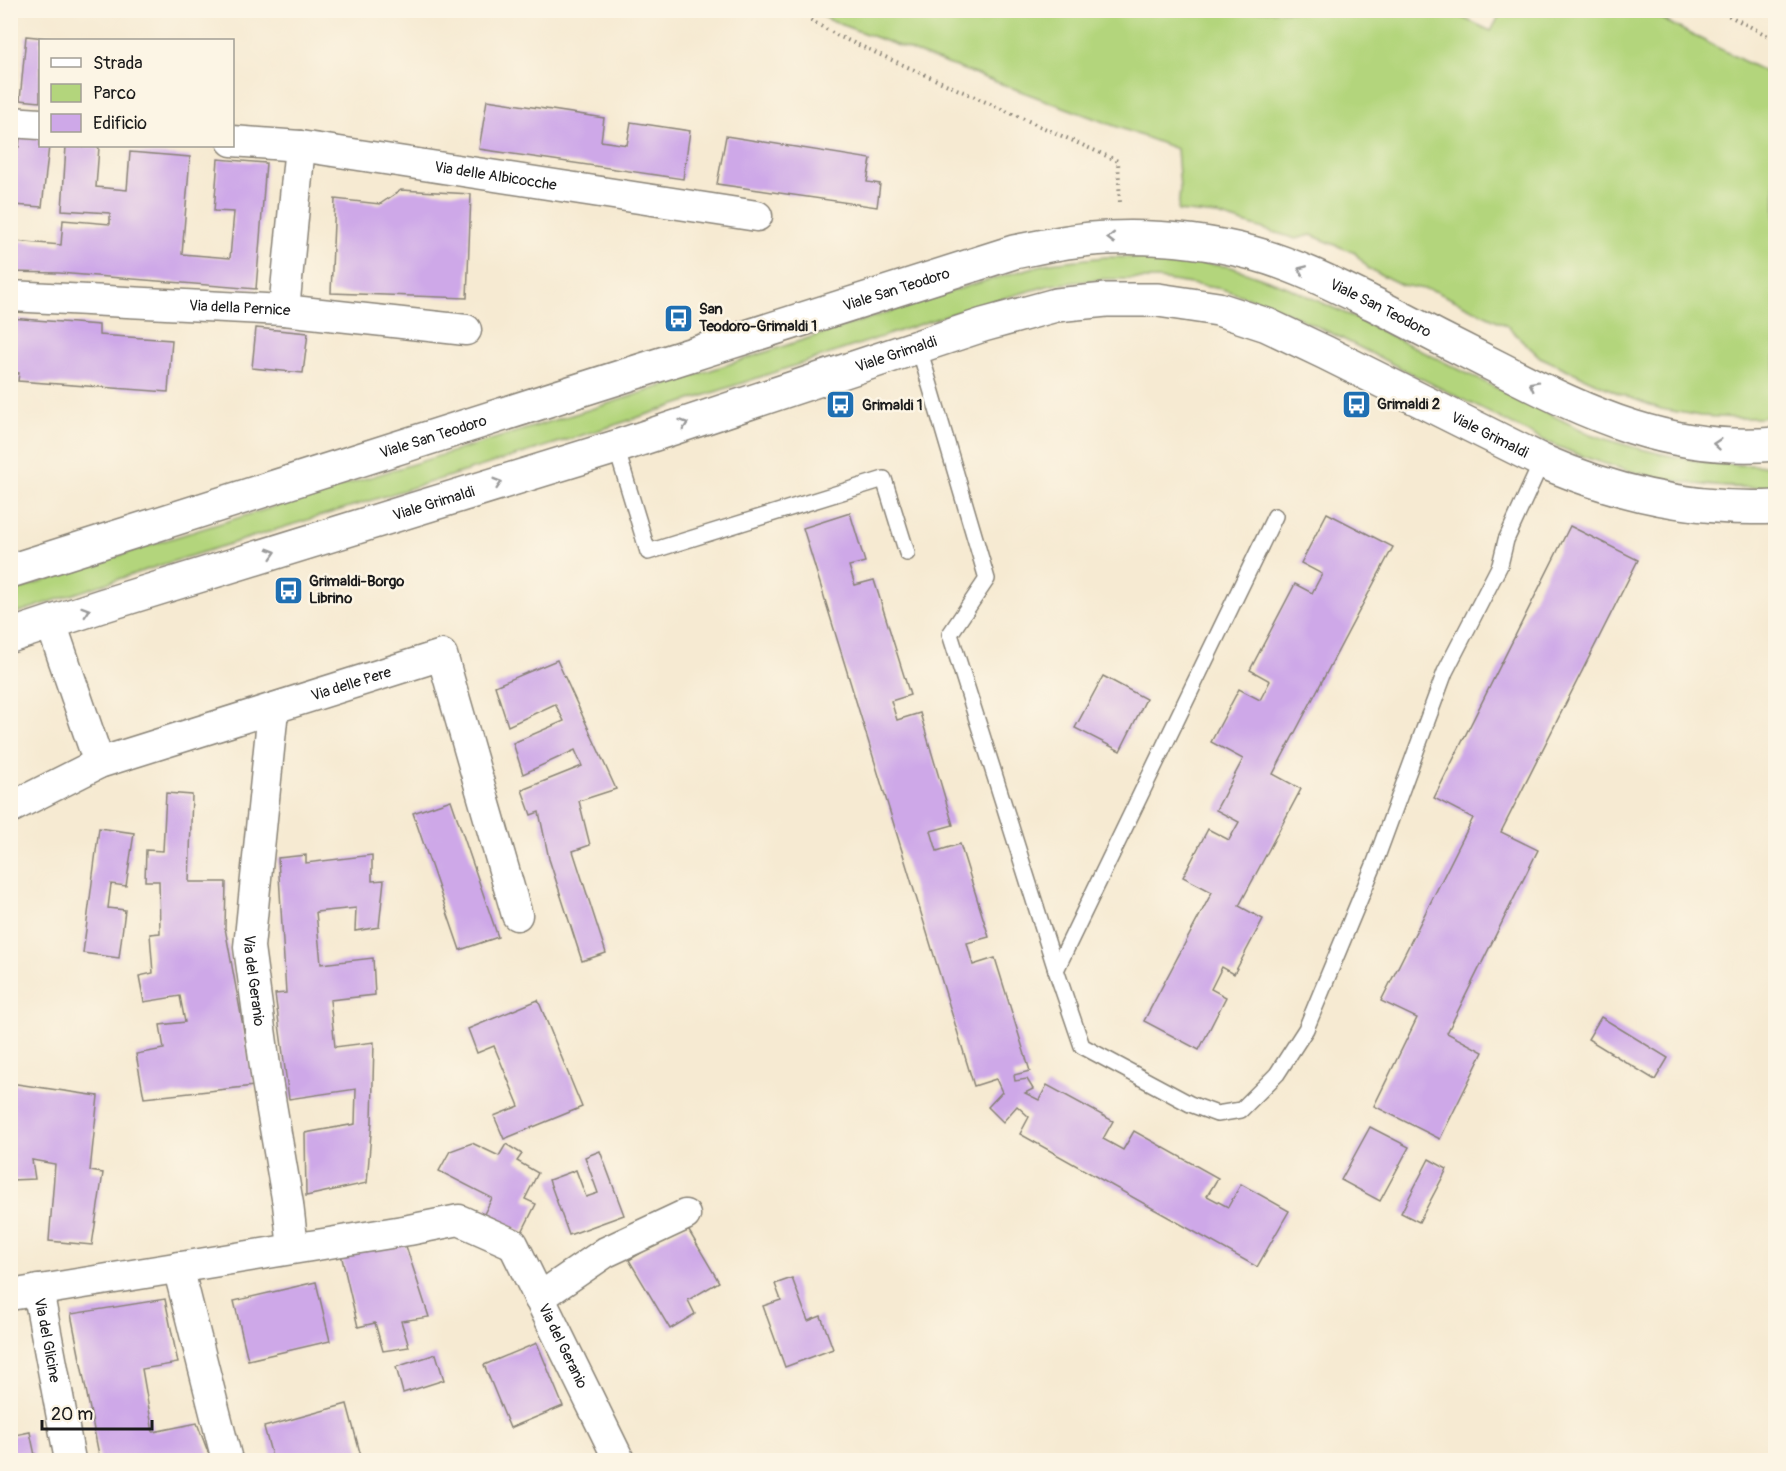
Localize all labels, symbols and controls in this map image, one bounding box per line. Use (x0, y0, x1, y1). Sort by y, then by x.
legend (39, 39, 234, 147)
text: Strada (93, 52, 143, 75)
text: Parco (93, 82, 136, 105)
text: Edificio (93, 112, 147, 135)
street label: Via delle Albicocche (433, 158, 558, 195)
one-way arrow (1107, 232, 1116, 244)
street label: Viale San Teodoro (841, 264, 952, 316)
one-way arrow (1297, 265, 1308, 277)
street label: Viale San Teodoro (1327, 275, 1434, 342)
street label: Via della Pernice (189, 296, 292, 321)
place label: San Teodoro-Grimaldi 1 (698, 300, 817, 336)
bus stop icon: San Teodoro-Grimaldi 1 (662, 302, 694, 334)
street label: Viale Grimaldi (853, 332, 940, 377)
one-way arrow (1528, 381, 1539, 393)
bus stop icon: Grimaldi 2 (1340, 388, 1372, 420)
bus stop icon: Grimaldi 1 (825, 389, 857, 421)
place label: Grimaldi 2 (1377, 395, 1440, 414)
place label: Grimaldi 1 (862, 396, 923, 415)
street label: Viale Grimaldi (1447, 408, 1532, 463)
street label: Viale San Teodoro (377, 411, 489, 463)
one-way arrow (678, 419, 689, 431)
one-way arrow (1713, 438, 1722, 451)
one-way arrow (492, 478, 503, 490)
street label: Viale Grimaldi (391, 482, 477, 525)
one-way arrow (266, 548, 277, 560)
place label: Grimaldi-Borgo Librino (309, 572, 404, 608)
bus stop icon: Grimaldi-Borgo Librino (272, 574, 304, 606)
one-way arrow (80, 606, 91, 619)
street label: Via delle Pere (309, 662, 394, 706)
street label: Via del Geranio (239, 934, 269, 1027)
street label: Via del Glicine (30, 1296, 64, 1385)
street label: Via del Geranio (534, 1301, 591, 1392)
scale bar (42, 1393, 152, 1431)
text: 20 m (51, 1403, 93, 1426)

